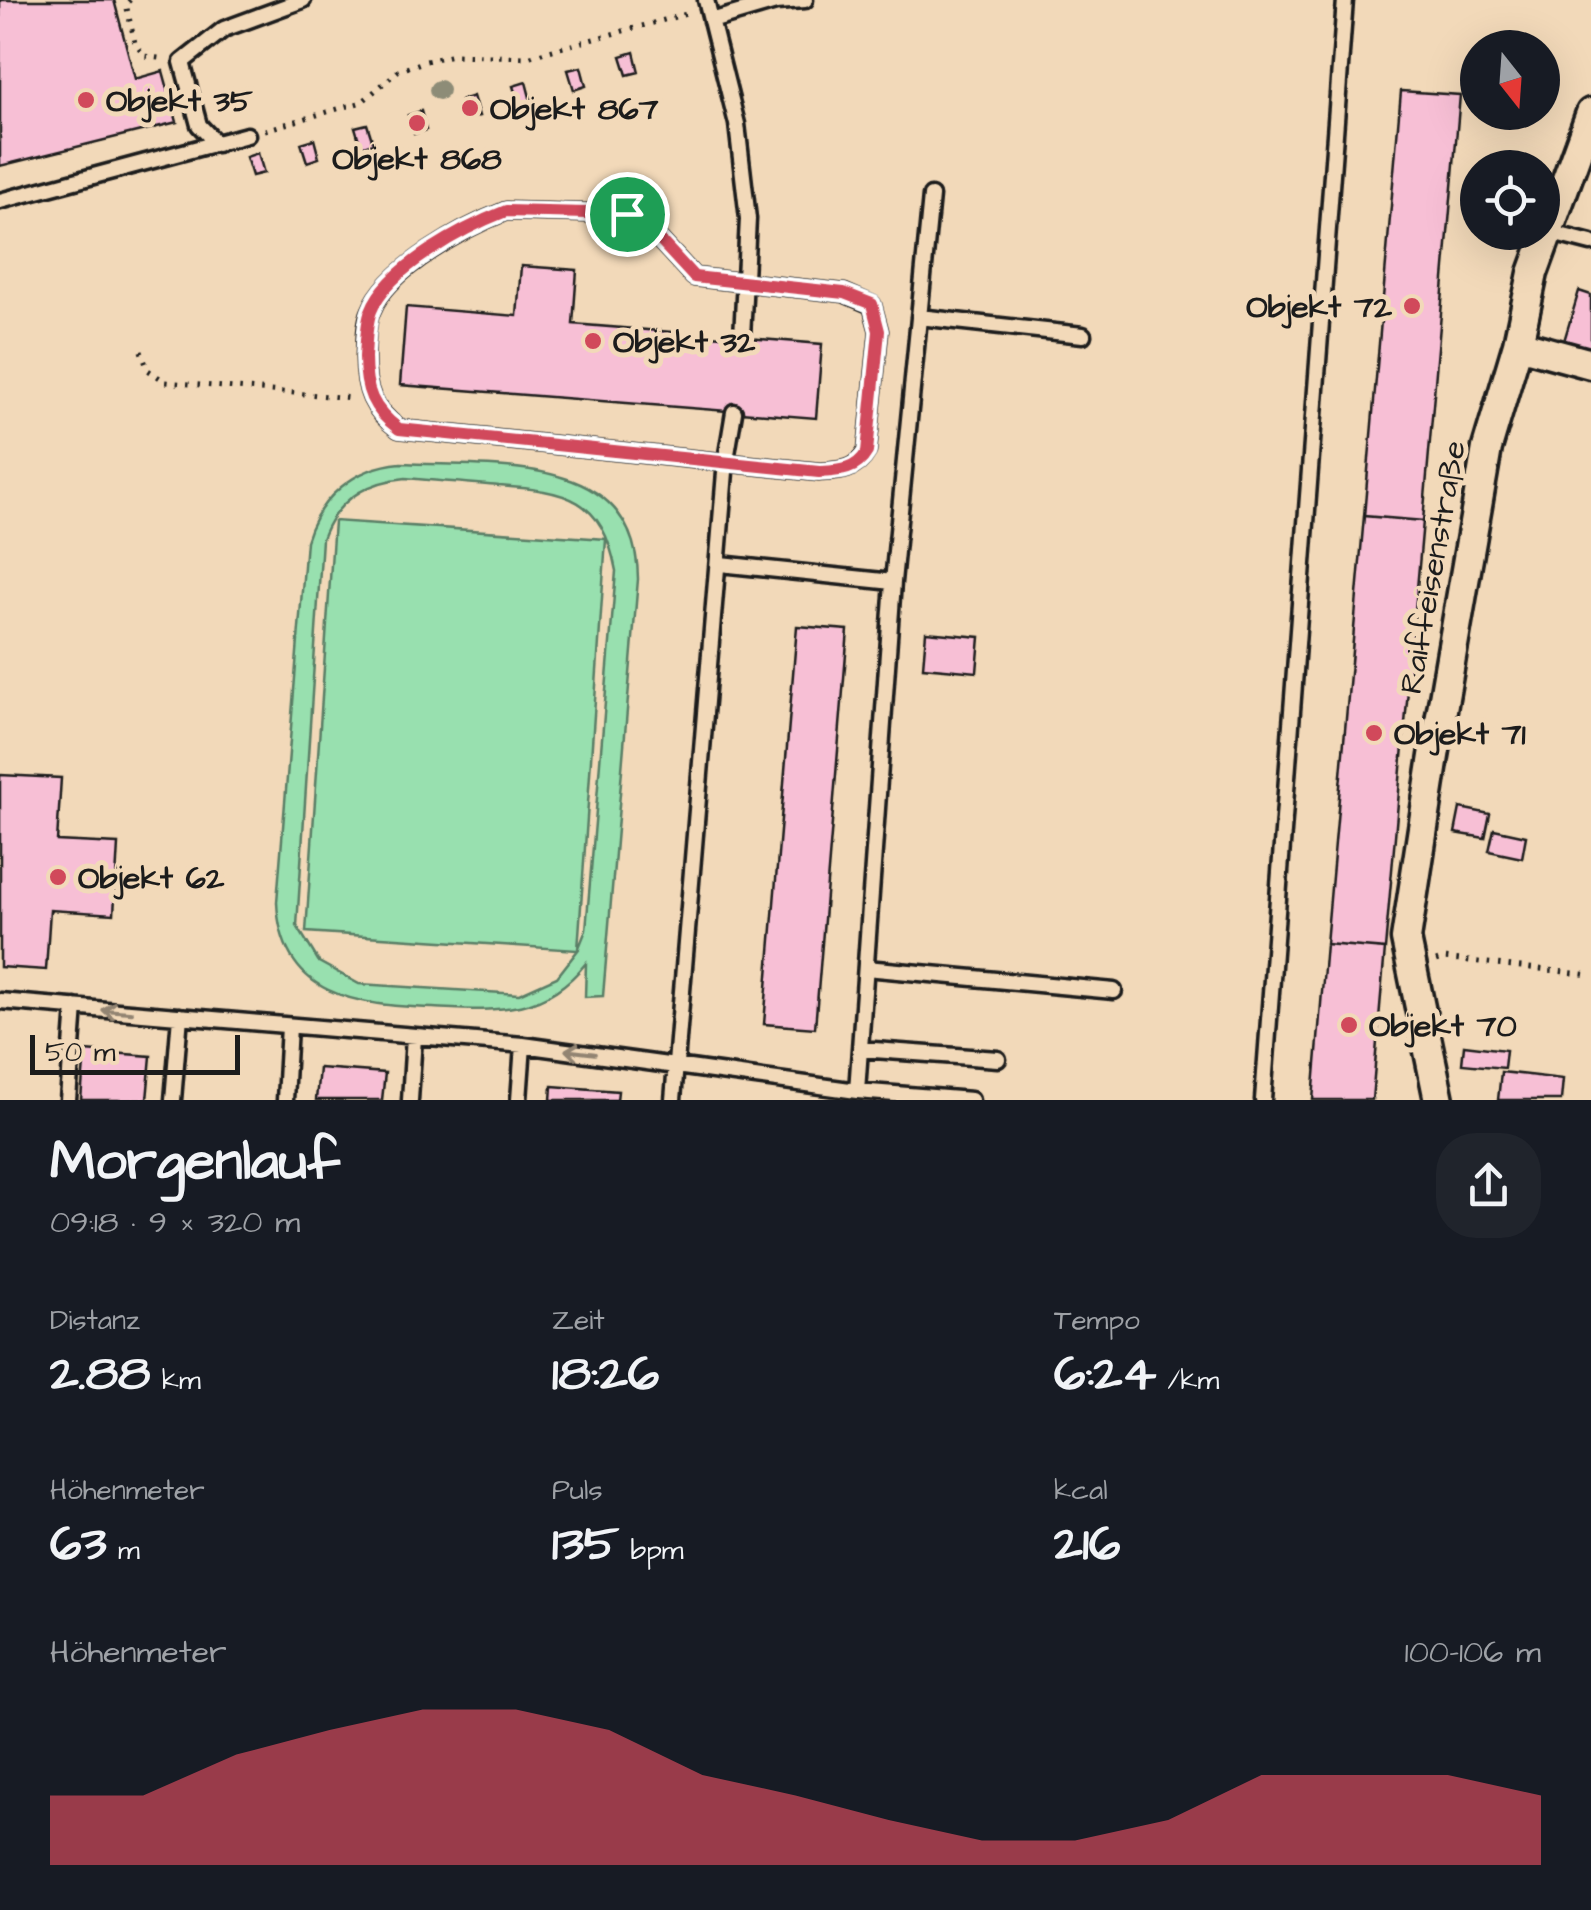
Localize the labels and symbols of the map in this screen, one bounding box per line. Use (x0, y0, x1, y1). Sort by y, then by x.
north arrow (1460, 30, 1560, 130)
place label: Objekt 35 (106, 79, 253, 124)
place label: Objekt 867 (490, 87, 659, 132)
marker: Objekt 35 (75, 89, 97, 111)
marker: Objekt 867 (459, 97, 481, 119)
marker: Objekt 868 (406, 112, 428, 134)
place label: Objekt 868 (332, 137, 502, 182)
pin (585, 172, 670, 257)
place label: Objekt 72 (1246, 285, 1393, 330)
marker: Objekt 72 (1401, 295, 1423, 317)
place label: Objekt 32 (613, 320, 756, 365)
marker: Objekt 32 (582, 330, 604, 352)
street label: Raiffeisenstraße (1389, 437, 1478, 697)
place label: Objekt 71 (1394, 712, 1526, 757)
marker: Objekt 71 (1363, 722, 1385, 744)
place label: Objekt 62 (78, 856, 225, 901)
marker: Objekt 62 (47, 866, 69, 888)
one-way arrow (101, 1001, 133, 1020)
place label: Objekt 70 (1369, 1004, 1517, 1049)
marker: Objekt 70 (1338, 1014, 1360, 1036)
scale bar (30, 1030, 240, 1074)
one-way arrow (564, 1042, 597, 1061)

